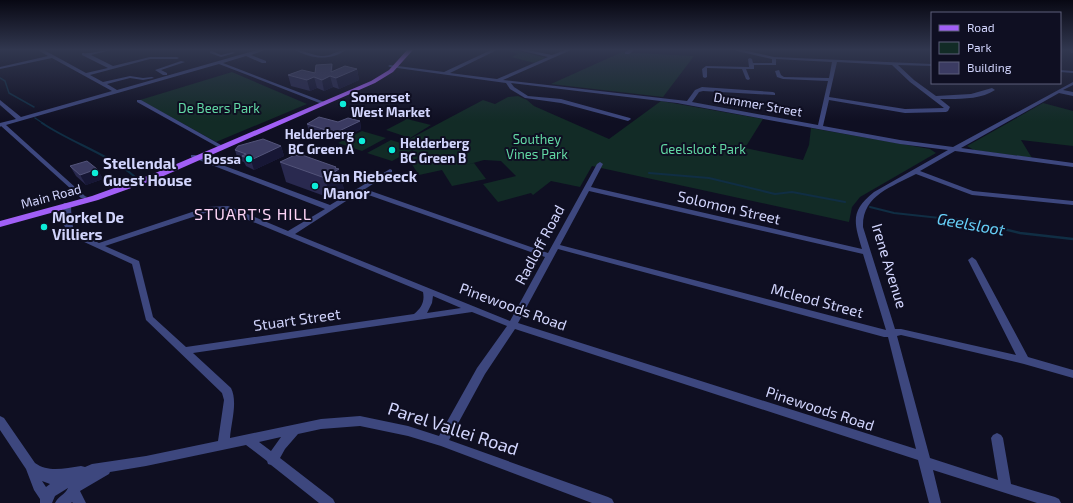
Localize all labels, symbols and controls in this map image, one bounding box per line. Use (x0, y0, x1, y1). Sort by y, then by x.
legend (931, 12, 1061, 84)
text: Road (967, 20, 995, 34)
text: Park (967, 40, 992, 54)
text: Building (967, 60, 1012, 74)
street label: Dummer Street (712, 88, 804, 120)
place label: Somerset West Market (351, 89, 431, 120)
marker: Somerset West Market (338, 99, 348, 109)
park label: De Beers Park (178, 100, 260, 116)
place label: Helderberg BC Green A (285, 126, 355, 157)
park label: Southey Vines Park (506, 131, 568, 162)
place label: Helderberg BC Green B (400, 135, 470, 166)
marker: Helderberg BC Green A (357, 136, 367, 146)
park label: Geelsloot Park (660, 141, 746, 157)
marker: Helderberg BC Green B (387, 145, 397, 155)
place label: Bossa (204, 151, 241, 167)
place label: Stellendal Guest House (103, 154, 192, 189)
marker: Bossa (244, 154, 254, 164)
place label: Van Riebeeck Manor (323, 167, 418, 202)
marker: Stellendal Guest House (90, 168, 100, 178)
street label: Main Road (19, 180, 83, 212)
marker: Van Riebeeck Manor (310, 181, 320, 191)
street label: Solomon Street (676, 186, 783, 228)
street label: Radloff Road (511, 202, 568, 287)
district label: STUART'S HILL (194, 204, 312, 223)
place label: Morkel De Villiers (52, 208, 124, 243)
water label: Geelsloot (936, 208, 1007, 239)
street label: Irene Avenue (869, 221, 911, 310)
marker: Morkel De Villiers (39, 222, 49, 232)
street label: Pinewoods Road (457, 278, 569, 334)
street label: Mcleod Street (769, 279, 866, 321)
street label: Stuart Street (252, 304, 342, 334)
street label: Pinewoods Road (764, 382, 877, 434)
street label: Parel Vallei Road (385, 397, 521, 460)

